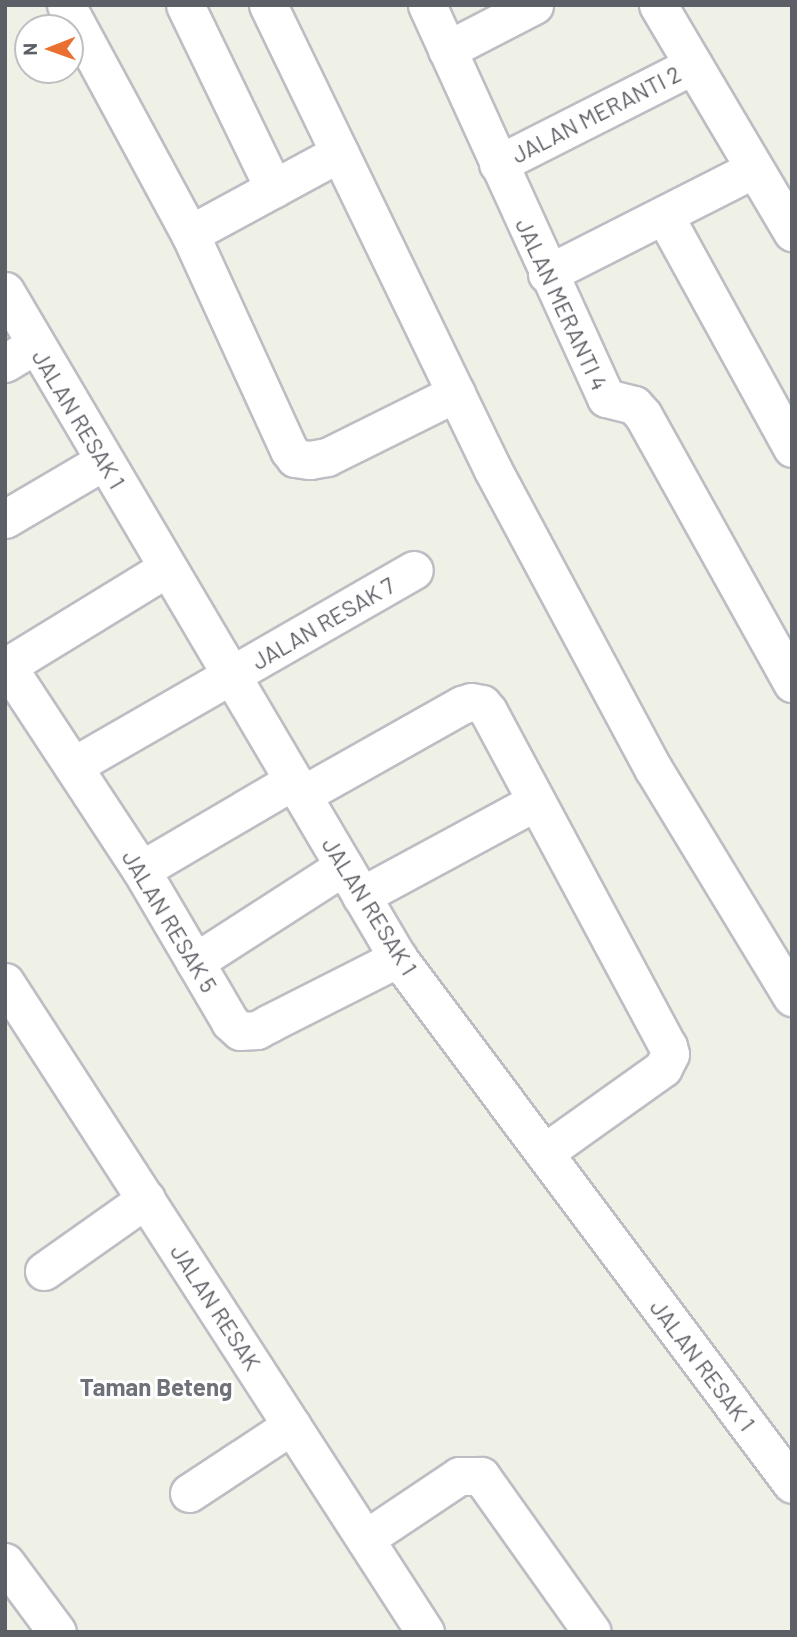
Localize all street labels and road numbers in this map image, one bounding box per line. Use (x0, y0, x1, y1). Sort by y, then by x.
street label: JALAN MERANTI 2 (507, 59, 685, 169)
street label: JALAN MERANTI 4 (510, 214, 614, 394)
street label: JALAN RESAK 1 (27, 344, 131, 494)
street label: JALAN RESAK 7 (247, 571, 399, 675)
street label: JALAN RESAK 1 (317, 832, 423, 980)
street label: JALAN RESAK 5 (117, 845, 223, 997)
street label: JALAN RESAK (165, 1239, 267, 1375)
street label: JALAN RESAK 1 (645, 1294, 761, 1436)

